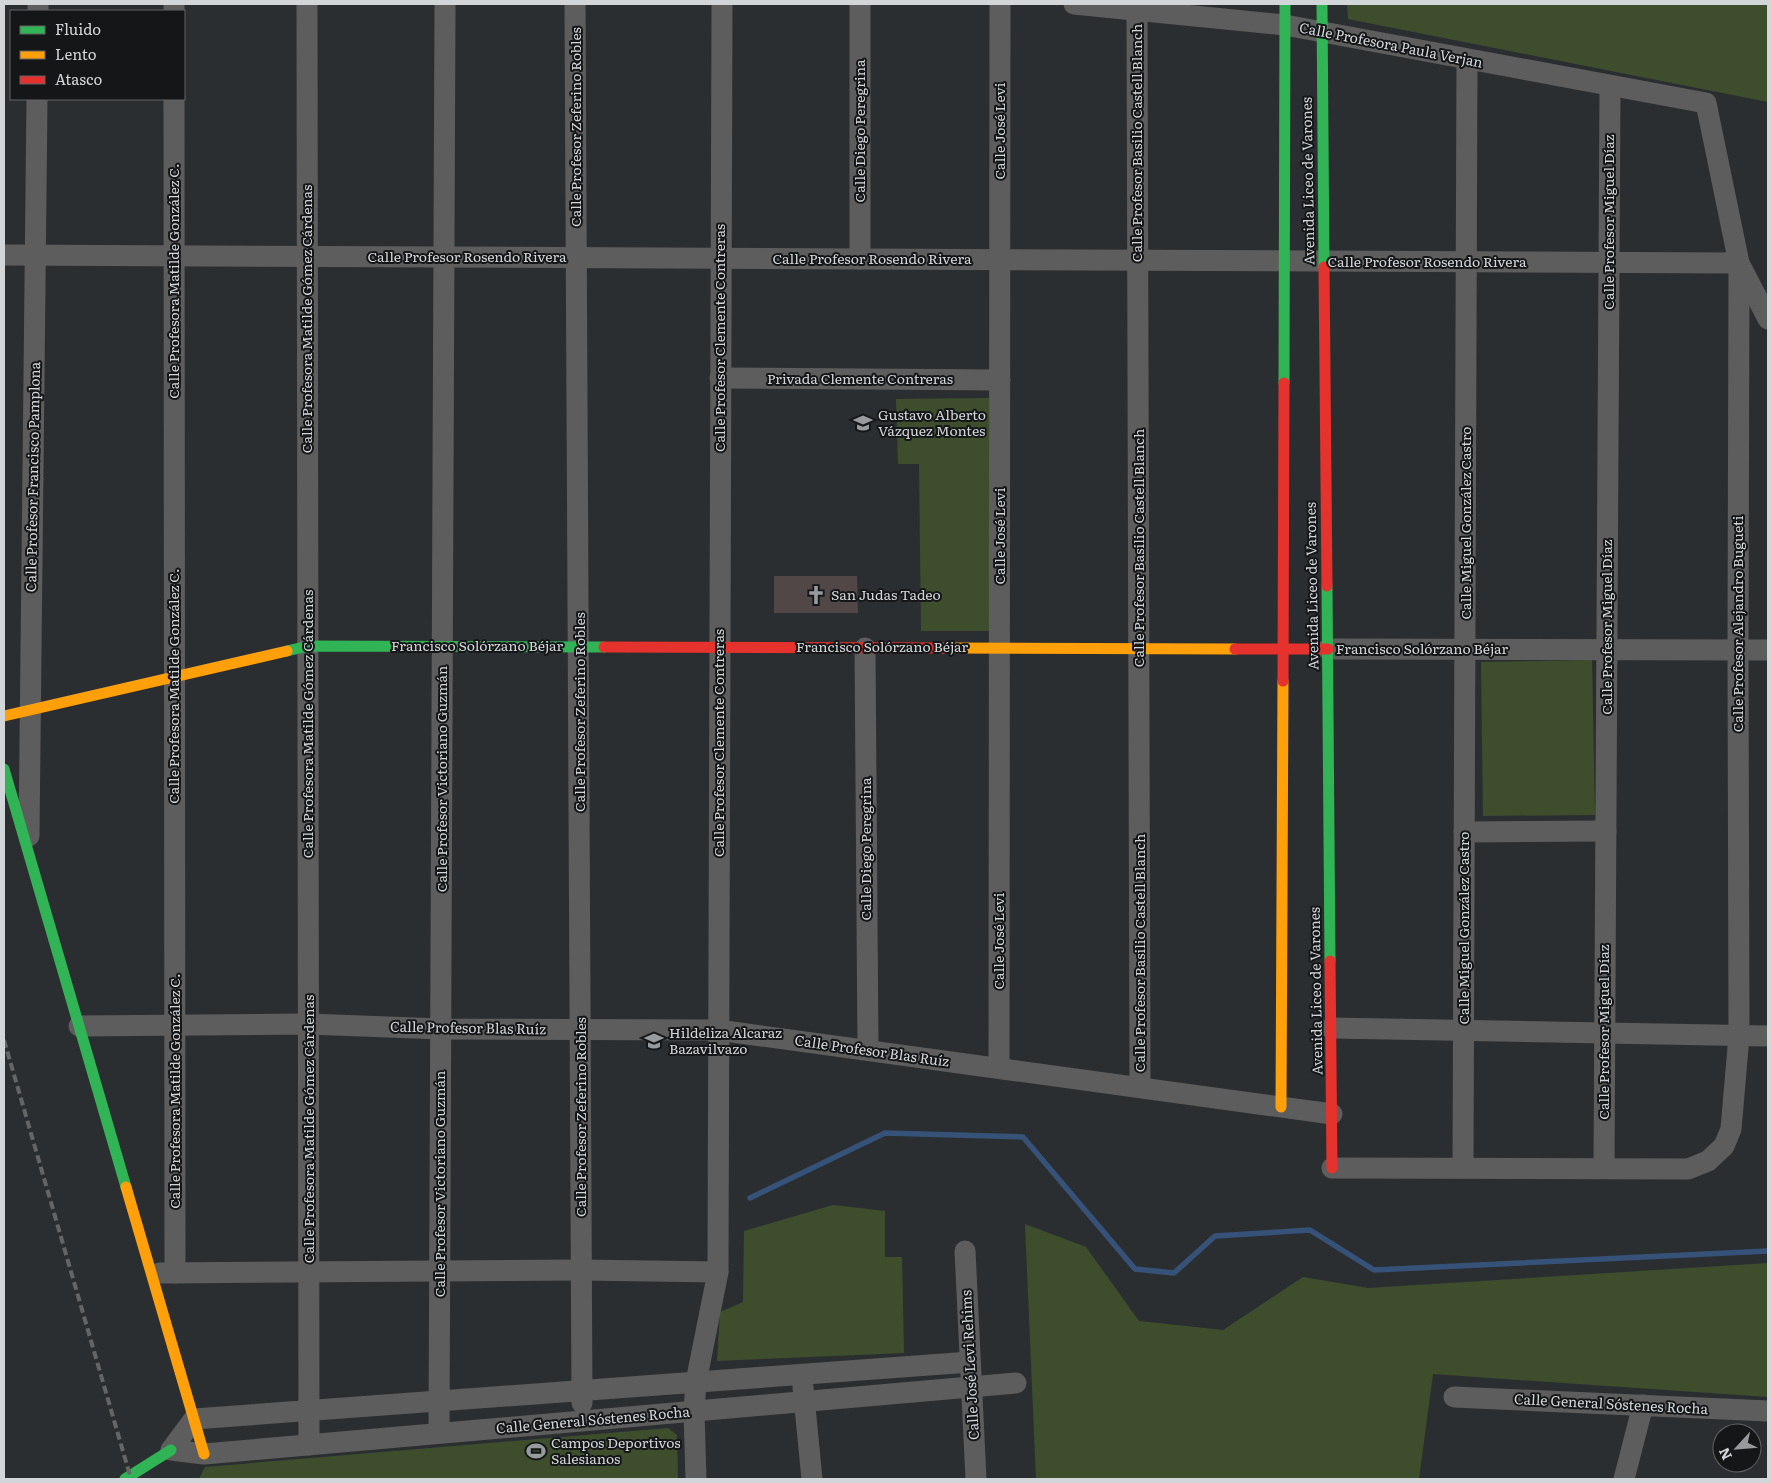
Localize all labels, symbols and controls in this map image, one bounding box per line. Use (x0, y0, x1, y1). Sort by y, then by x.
legend (10, 10, 185, 100)
street label: Calle Profesora Paula Verjan (1298, 16, 1485, 72)
text: Fluido (55, 17, 101, 40)
street label: Calle Profesor Basilio Castell Blanch (1126, 24, 1146, 262)
street label: Calle Profesor Zeferino Robles (565, 27, 585, 227)
text: Lento (55, 42, 97, 65)
street label: Calle Diego Peregrina (849, 59, 869, 202)
text: Atasco (55, 67, 102, 90)
street label: Calle José Levi (989, 82, 1009, 180)
street label: Avenida Liceo de Varones (1296, 97, 1318, 265)
street label: Calle Profesor Miguel Díaz (1598, 134, 1618, 310)
street label: Calle Profesora Matilde González C. (163, 163, 183, 399)
street label: Calle Profesora Matilde Gómez Cárdenas (296, 185, 316, 453)
street label: Calle Profesor Clemente Contreras (709, 224, 729, 452)
street label: Calle Profesor Rosendo Rivera (367, 246, 567, 266)
street label: Calle Profesor Rosendo Rivera (772, 248, 972, 268)
street label: Calle Profesor Rosendo Rivera (1327, 251, 1527, 271)
street label: Calle Profesor Francisco Pamplona (20, 361, 44, 592)
street label: Privada Clemente Contreras (767, 368, 953, 388)
place label: Gustavo Alberto Vázquez Montes (878, 404, 986, 440)
school or university icon: Gustavo Alberto Vázquez Montes (852, 412, 874, 434)
street label: Calle Miguel González Castro (1455, 426, 1475, 620)
street label: Calle Profesor Basilio Castell Blanch (1128, 429, 1148, 667)
street label: Calle José Levi (989, 487, 1009, 585)
street label: Avenida Liceo de Varones (1300, 502, 1322, 670)
street label: Calle Profesor Alejandro Bugueti (1727, 515, 1747, 732)
street label: Calle Profesor Miguel Díaz (1596, 539, 1616, 715)
street label: Calle Profesora Matilde González C. (163, 568, 183, 804)
church icon: San Judas Tadeo (805, 584, 827, 606)
place label: San Judas Tadeo (831, 584, 941, 604)
street label: Calle Profesora Matilde Gómez Cárdenas (297, 590, 317, 858)
street label: Calle Profesor Zeferino Robles (569, 612, 589, 812)
street label: Calle Profesor Clemente Contreras (708, 629, 728, 857)
street label: Francisco Solórzano Béjar (391, 635, 563, 655)
street label: Francisco Solórzano Béjar (796, 636, 968, 656)
street label: Francisco Solórzano Béjar (1336, 638, 1508, 658)
street label: Calle Profesor Victoriano Guzmán (431, 666, 451, 892)
street label: Calle Diego Peregrina (855, 777, 875, 920)
street label: Calle Miguel González Castro (1453, 831, 1473, 1025)
street label: Calle Profesor Basilio Castell Blanch (1129, 834, 1149, 1072)
street label: Calle José Levi (988, 892, 1008, 990)
street label: Avenida Liceo de Varones (1304, 907, 1326, 1075)
street label: Calle Profesor Miguel Díaz (1593, 944, 1613, 1120)
street label: Calle Profesora Matilde González C. (164, 973, 184, 1209)
street label: Calle Profesora Matilde Gómez Cárdenas (298, 995, 318, 1263)
street label: Calle Profesor Blas Ruíz (390, 1016, 546, 1038)
street label: Calle Profesor Zeferino Robles (570, 1017, 590, 1217)
place label: Hildeliza Alcaraz Bazavilvazo (669, 1022, 782, 1058)
street label: Calle Profesor Blas Ruíz (793, 1029, 951, 1071)
school or university icon: Hildeliza Alcaraz Bazavilvazo (643, 1030, 665, 1052)
street label: Calle Profesor Victoriano Guzmán (429, 1071, 449, 1297)
street label: Calle José Levi Rehims (955, 1289, 983, 1441)
street label: Calle General Sóstenes Rocha (1513, 1388, 1709, 1418)
street label: Calle General Sóstenes Rocha (495, 1401, 691, 1437)
north arrow (1712, 1423, 1762, 1473)
place label: Campos Deportivos Salesianos (551, 1432, 681, 1468)
sports icon: Campos Deportivos Salesianos (525, 1440, 547, 1462)
text: N (1713, 1444, 1736, 1464)

